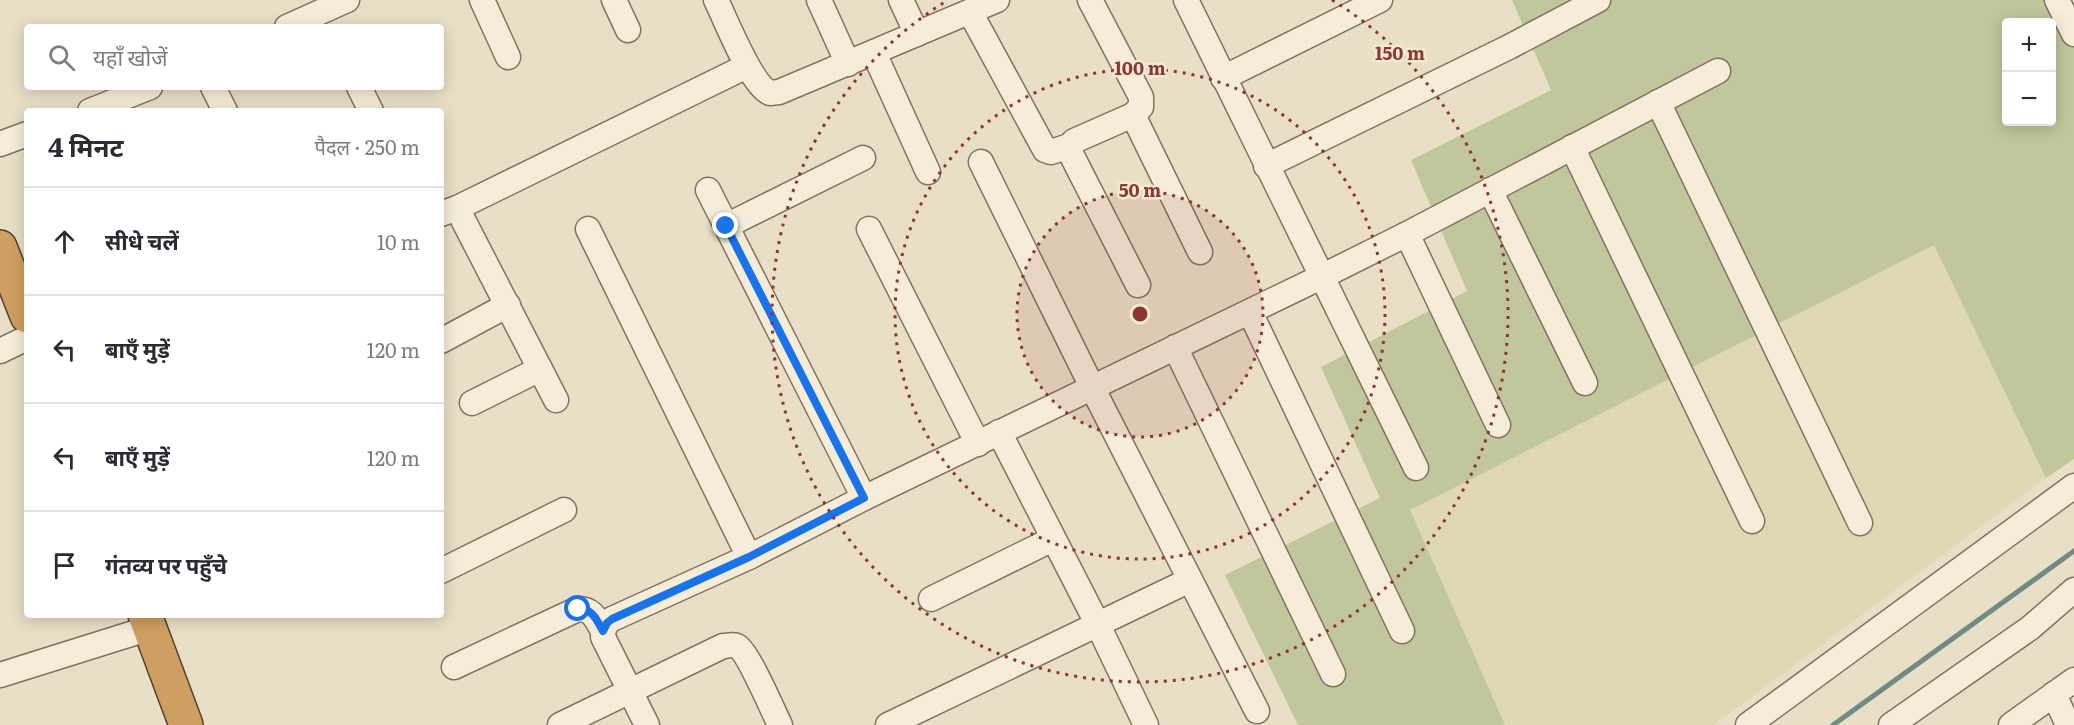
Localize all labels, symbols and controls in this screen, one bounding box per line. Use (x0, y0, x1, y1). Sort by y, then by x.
map controls (2002, 18, 2056, 126)
button: + (2002, 18, 2056, 72)
search box (24, 24, 444, 90)
text: 150 m (1375, 39, 1425, 66)
text: यहाँ खोजें (93, 40, 168, 73)
icon: search (45, 41, 78, 74)
text: 100 m (1114, 54, 1166, 81)
button: − (2002, 72, 2056, 126)
text: 4 मिनट (48, 126, 123, 165)
text: पैदल · 250 m (315, 131, 420, 161)
text: 50 m (1119, 176, 1161, 203)
route end (712, 212, 738, 238)
text: सीधे चलें (105, 224, 179, 257)
icon: ahead (48, 225, 81, 258)
text: 10 m (377, 226, 420, 256)
centre of rings (1130, 304, 1150, 324)
text: बाएँ मुड़ें (105, 332, 170, 365)
icon: left (48, 333, 81, 366)
text: 120 m (367, 334, 420, 364)
text: बाएँ मुड़ें (105, 440, 170, 473)
icon: left (48, 441, 81, 474)
text: 120 m (367, 442, 420, 472)
text: गंतव्य पर पहुँचे (105, 548, 227, 581)
icon: arrive (48, 549, 81, 582)
route start (564, 595, 590, 621)

